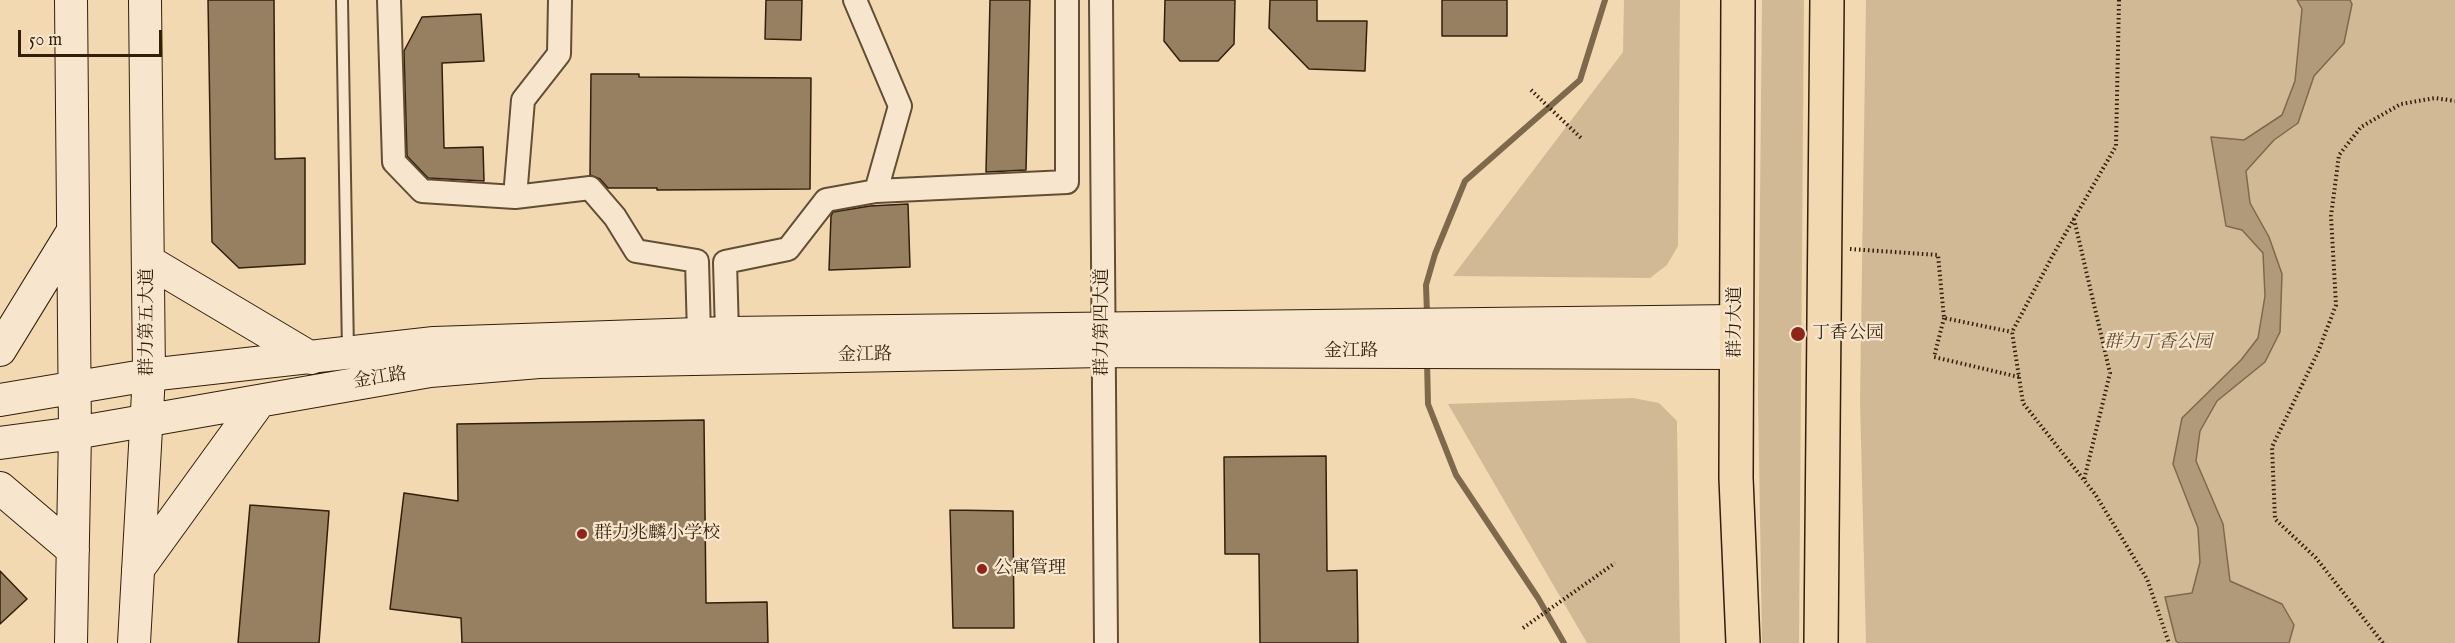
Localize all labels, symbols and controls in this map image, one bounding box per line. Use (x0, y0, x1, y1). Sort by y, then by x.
scale bar (21, 18, 165, 56)
text: 50 m (29, 29, 62, 52)
street label: 群力第五大道 (137, 268, 159, 376)
street label: 群力第四大道 (1092, 268, 1114, 376)
street label: 群力大道 (1725, 286, 1747, 358)
place label: 丁香公园 (1812, 323, 1884, 345)
marker: 丁香公园 (1789, 325, 1807, 343)
park label: 群力丁香公园 (2104, 332, 2212, 354)
street label: 金江路 (1324, 341, 1378, 363)
street label: 金江路 (838, 345, 892, 367)
street label: 金江路 (352, 364, 408, 394)
place label: 群力兆麟小学校 (594, 523, 720, 545)
marker: 群力兆麟小学校 (575, 527, 589, 541)
place label: 公寓管理 (994, 558, 1066, 580)
marker: 公寓管理 (975, 562, 989, 576)

